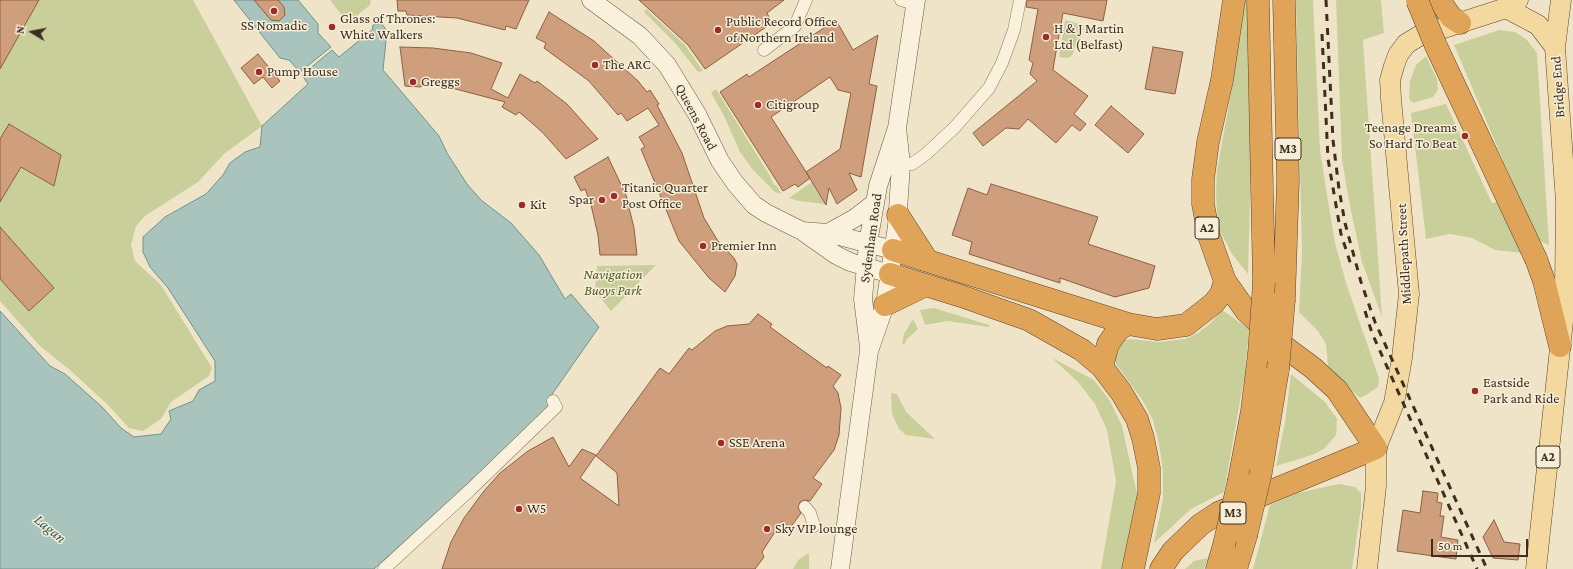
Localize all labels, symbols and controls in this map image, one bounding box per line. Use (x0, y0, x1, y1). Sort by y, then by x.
marker: SS Nomadic (269, 6, 279, 16)
place label: Glass of Thrones: White Walkers (340, 11, 435, 44)
north arrow (12, 12, 52, 52)
place label: Public Record Office of Northern Ireland (726, 14, 837, 46)
place label: SS Nomadic (241, 18, 307, 34)
place label: H & J Martin Ltd (Belfast) (1054, 21, 1124, 54)
marker: Glass of Thrones: White Walkers (327, 22, 337, 32)
text: N (14, 25, 27, 35)
marker: Public Record Office of Northern Ireland (713, 25, 723, 35)
marker: H & J Martin Ltd (Belfast) (1041, 32, 1051, 42)
street label: Bridge End (1547, 56, 1569, 118)
place label: The ARC (603, 57, 651, 73)
marker: The ARC (590, 60, 600, 70)
place label: Pump House (267, 64, 338, 80)
marker: Pump House (254, 67, 264, 77)
place label: Greggs (421, 74, 460, 90)
marker: Greggs (408, 77, 418, 87)
street label: Queens Road (671, 81, 721, 153)
place label: Citigroup (766, 97, 819, 113)
marker: Citigroup (753, 100, 763, 110)
place label: Teenage Dreams So Hard To Beat (1365, 120, 1457, 152)
marker: Teenage Dreams So Hard To Beat (1460, 131, 1470, 141)
road number: M3 (1275, 138, 1301, 160)
place label: Titanic Quarter Post Office (622, 180, 708, 212)
marker: Titanic Quarter Post Office (609, 191, 619, 201)
place label: Spar (569, 192, 594, 208)
street label: Sydenham Road (856, 192, 886, 284)
marker: Spar (597, 195, 607, 205)
place label: Kit (530, 197, 546, 213)
marker: Kit (517, 200, 527, 210)
street label: Middlepath Street (1393, 203, 1415, 305)
road number: A2 (1195, 217, 1219, 239)
place label: Premier Inn (711, 238, 777, 254)
marker: Premier Inn (698, 241, 708, 251)
park label: Navigation Buoys Park (583, 267, 643, 300)
place label: Eastside Park and Ride (1483, 375, 1559, 408)
marker: Eastside Park and Ride (1470, 386, 1480, 396)
place label: SSE Arena (729, 435, 785, 451)
marker: SSE Arena (716, 438, 726, 448)
road number: A2 (1536, 446, 1560, 468)
place label: W5 (527, 501, 546, 517)
road number: M3 (1220, 502, 1246, 524)
marker: W5 (514, 504, 524, 514)
water label: Lagan (30, 511, 70, 547)
place label: Sky VIP lounge (775, 521, 857, 537)
marker: Sky VIP lounge (762, 524, 772, 534)
scale bar (1433, 531, 1530, 557)
text: 50 m (1438, 539, 1462, 553)

